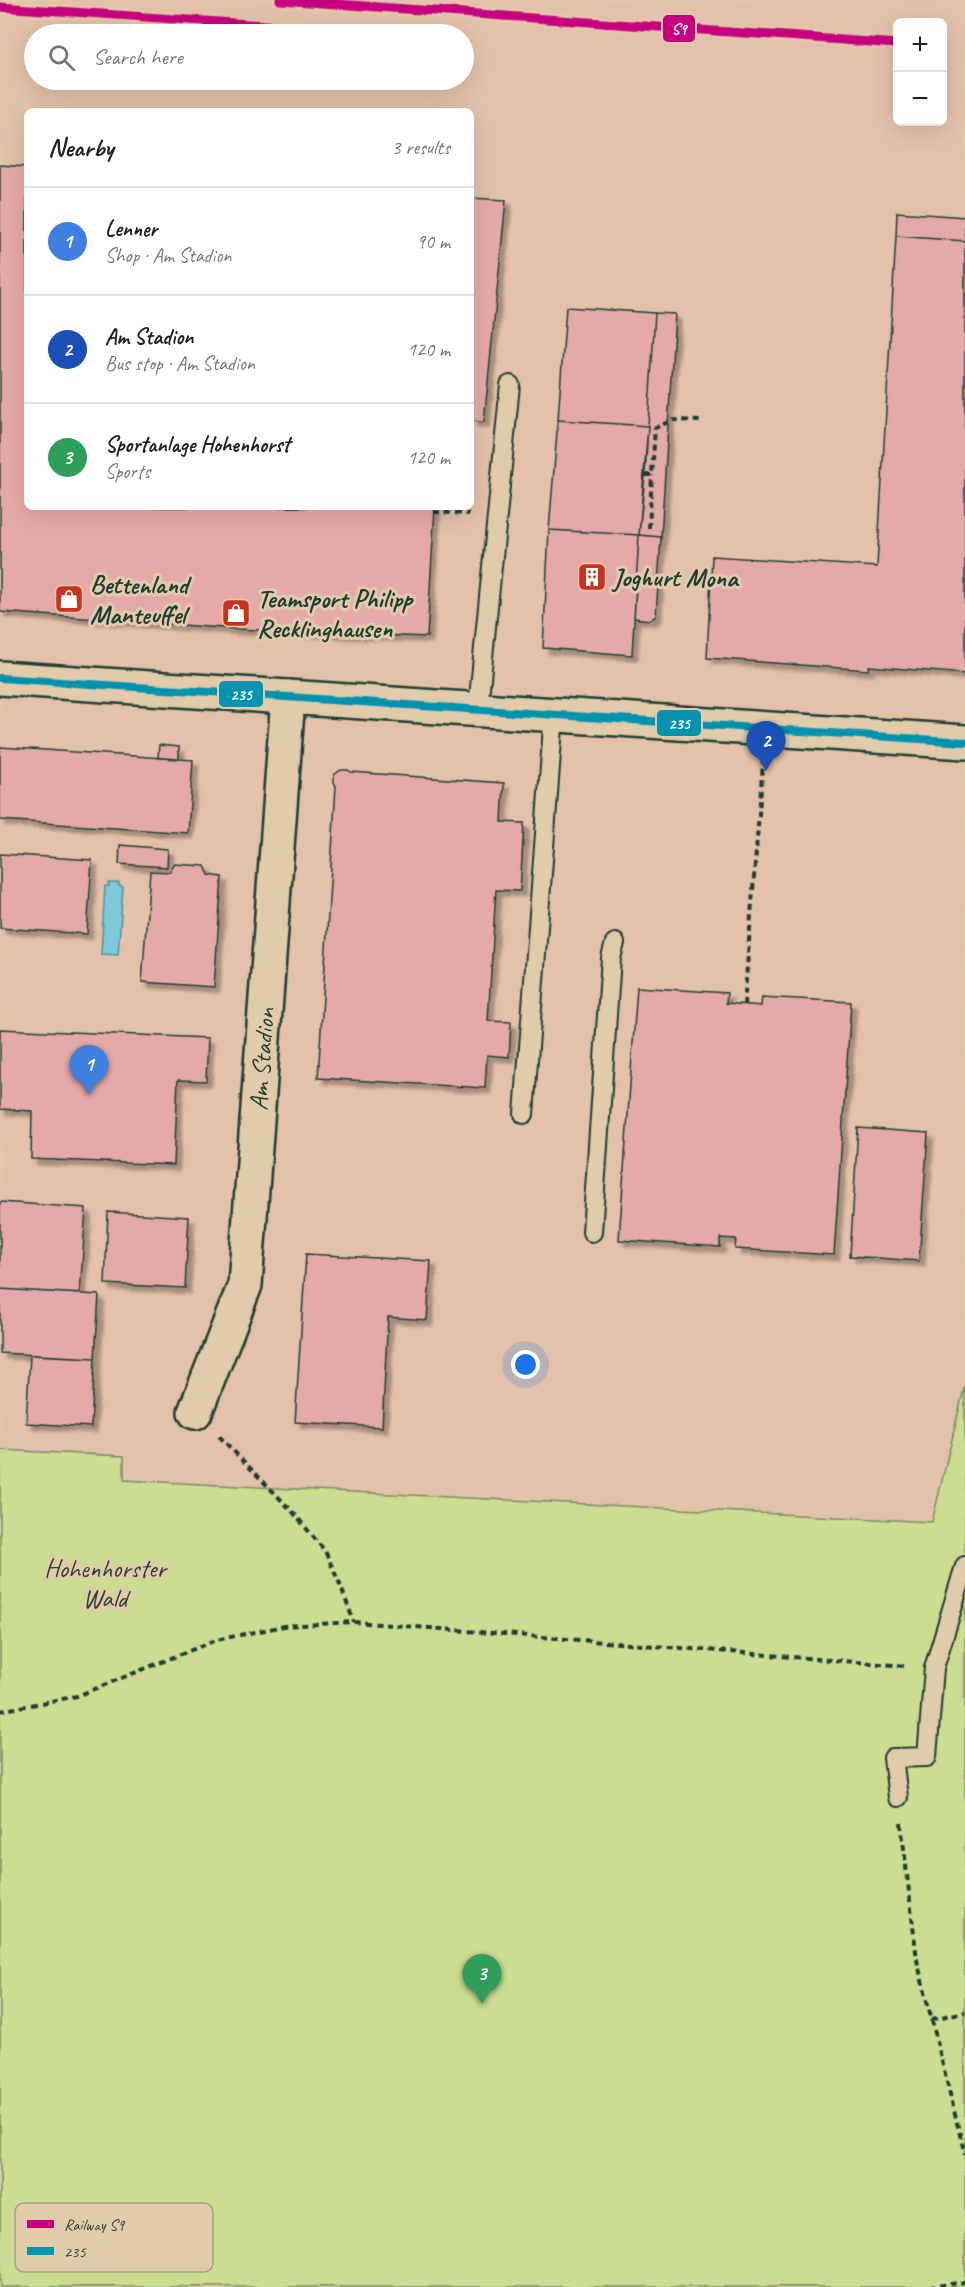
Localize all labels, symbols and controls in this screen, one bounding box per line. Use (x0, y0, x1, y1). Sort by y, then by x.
line badge: S9 (662, 14, 696, 43)
map controls (893, 18, 947, 126)
button: + (893, 18, 947, 72)
text: S9 (672, 19, 688, 39)
search box (24, 24, 474, 90)
icon: search (45, 41, 78, 74)
text: Search here (93, 43, 183, 71)
button: − (893, 72, 947, 126)
text: Nearby (48, 131, 113, 164)
text: 3 results (391, 135, 450, 160)
text: Lenner (105, 215, 157, 243)
text: 1 (63, 229, 72, 254)
text: 90 m (416, 229, 450, 254)
text: Shop · Am Stadion (105, 243, 231, 268)
text: Am Stadion (105, 323, 193, 351)
text: 2 (63, 337, 72, 362)
text: 120 m (407, 337, 450, 362)
text: Bus stop · Am Stadion (105, 351, 255, 376)
text: Sportanlage Hohenhorst (105, 431, 290, 459)
text: 3 (63, 445, 72, 470)
text: 120 m (407, 445, 450, 470)
text: Sports (105, 459, 150, 484)
building icon: Joghurt Mona (576, 561, 608, 593)
place label: Joghurt Mona (611, 561, 740, 594)
place label: Bettenland Manteuffel (90, 568, 193, 631)
place label: Teamsport Philipp Recklinghausen (257, 582, 414, 645)
shop icon: Bettenland Manteuffel (53, 583, 85, 615)
shop icon: Teamsport Philipp Recklinghausen (220, 597, 252, 629)
line badge: 235 (218, 680, 264, 708)
text: 235 (230, 685, 254, 705)
line badge: 235 (656, 709, 702, 737)
text: 235 (668, 714, 692, 734)
pin: 2 (746, 722, 786, 771)
street label: Am Stadion (242, 1006, 282, 1111)
pin: 1 (70, 1046, 109, 1095)
your location (511, 1350, 540, 1379)
park label: Hohenhorster Wald (44, 1552, 168, 1615)
pin: 3 (462, 1954, 502, 2004)
legend (15, 2203, 213, 2272)
text: Railway S9 (64, 2215, 126, 2235)
text: 235 (64, 2242, 86, 2262)

